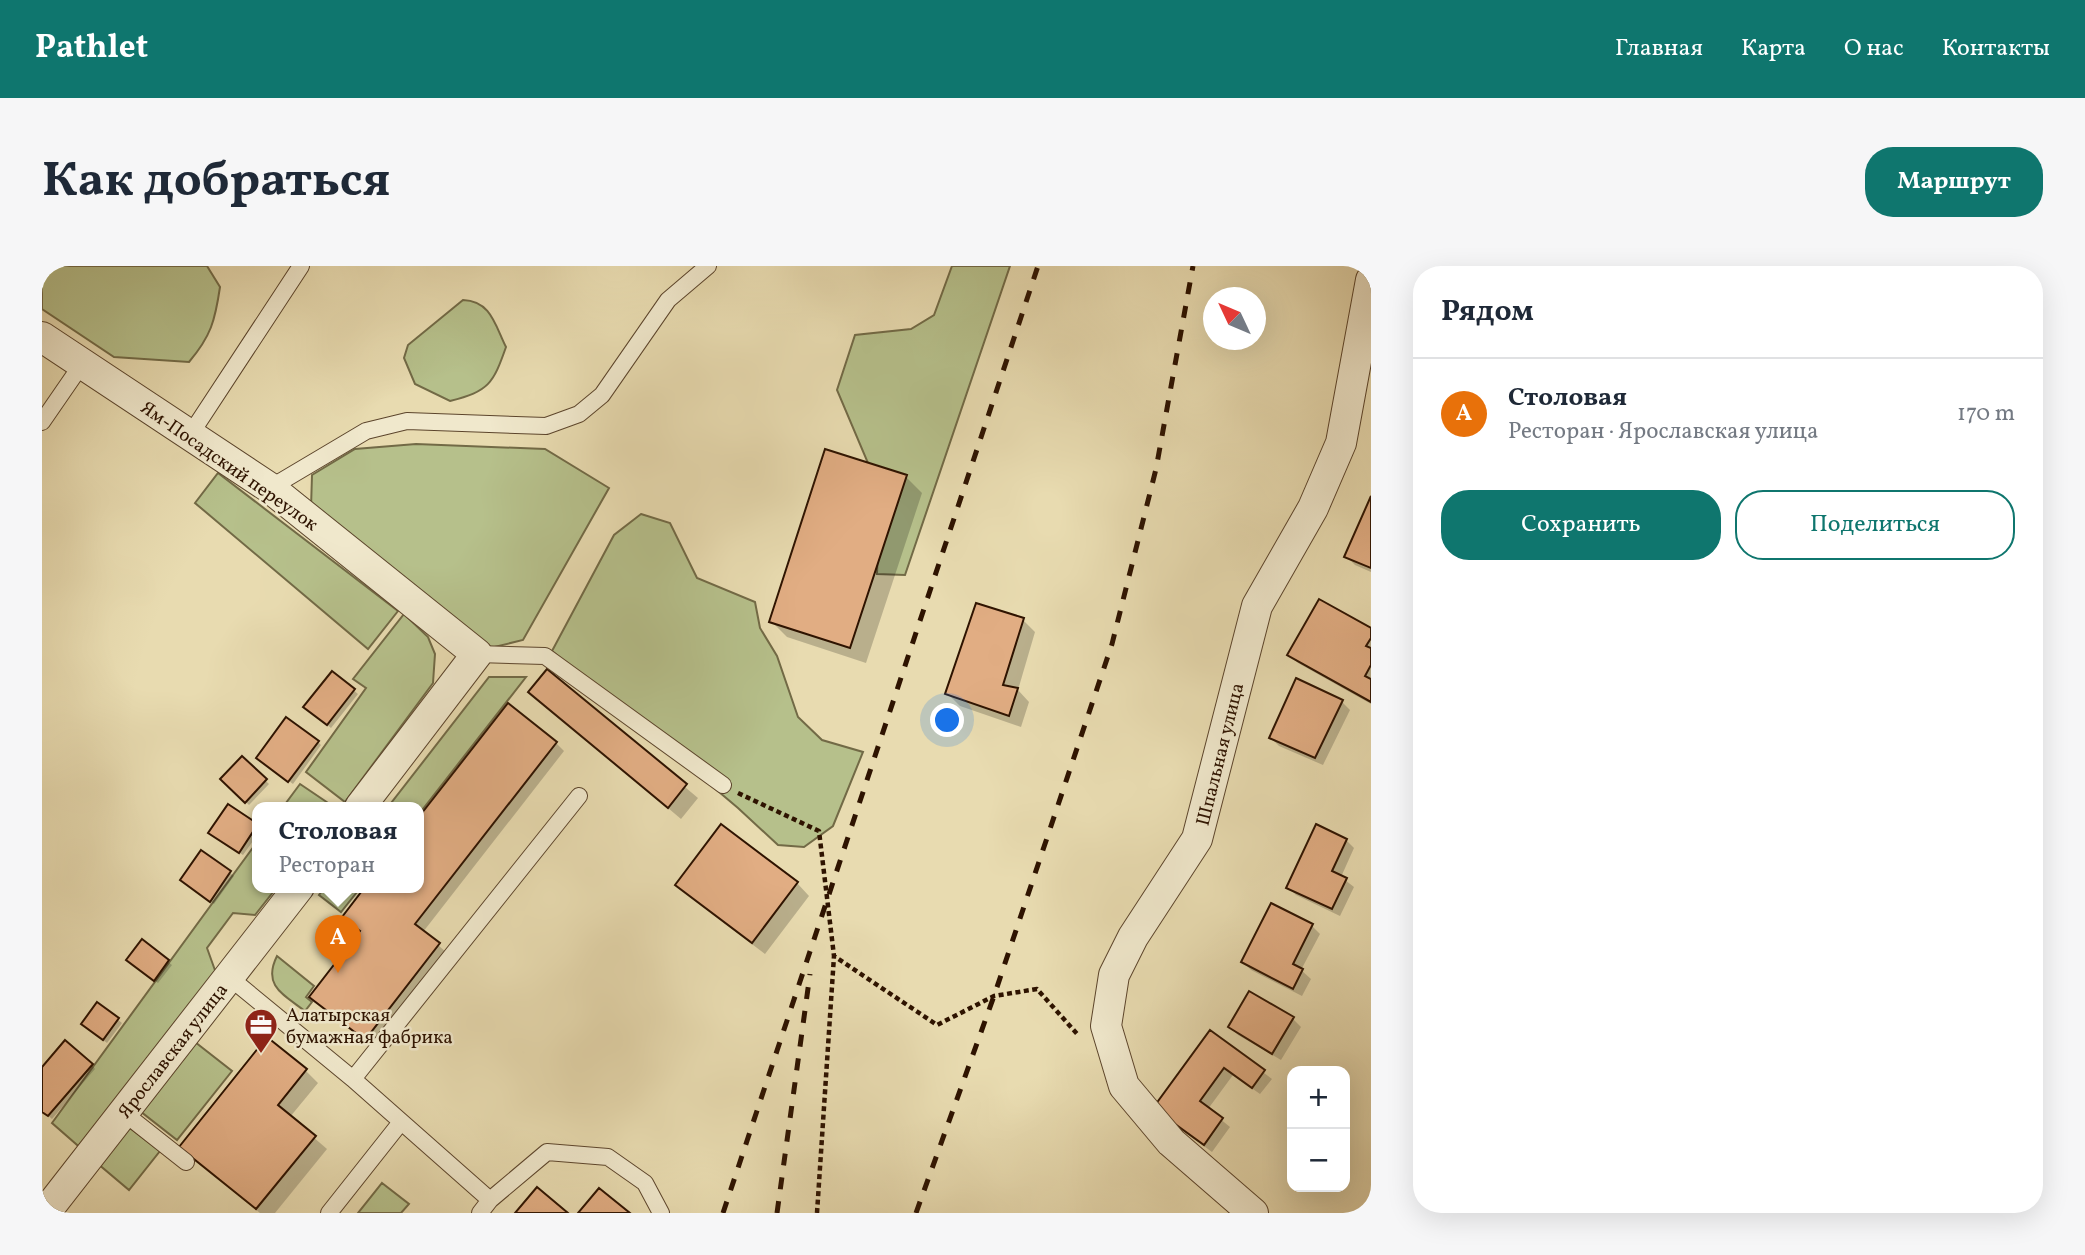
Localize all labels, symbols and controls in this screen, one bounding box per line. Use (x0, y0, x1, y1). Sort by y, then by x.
text: Pathlet (35, 26, 148, 72)
text: Главная (1615, 32, 1703, 66)
text: Карта (1741, 32, 1806, 66)
text: О нас (1844, 32, 1904, 66)
text: Контакты (1942, 32, 2050, 66)
button: Маршрут (1865, 147, 2043, 217)
text: Как добраться (42, 148, 390, 217)
north arrow (1203, 287, 1266, 350)
text: Рядом (1441, 291, 1534, 333)
text: Столовая (1508, 380, 1627, 416)
street label: Ям-Посадский переулок (135, 395, 323, 538)
text: A (1456, 398, 1472, 430)
text: 170 m (1957, 398, 2015, 430)
text: Ресторан · Ярославская улица (1508, 416, 1818, 448)
button: Сохранить (1441, 490, 1721, 560)
button: Поделиться (1735, 490, 2015, 560)
street label: Шпальная улица (1191, 680, 1251, 829)
your location (930, 703, 964, 737)
popup (252, 802, 424, 893)
text: Столовая (278, 814, 398, 850)
text: Ресторан (278, 850, 375, 882)
pin: A (315, 915, 361, 973)
street label: Ярославская улица (112, 978, 235, 1124)
place label: Алатырская бумажная фабрика (286, 1003, 453, 1051)
office icon: Алатырская бумажная фабрика (242, 1006, 280, 1055)
map controls (1287, 1066, 1350, 1192)
button: + (1287, 1066, 1350, 1129)
button: − (1287, 1129, 1350, 1192)

